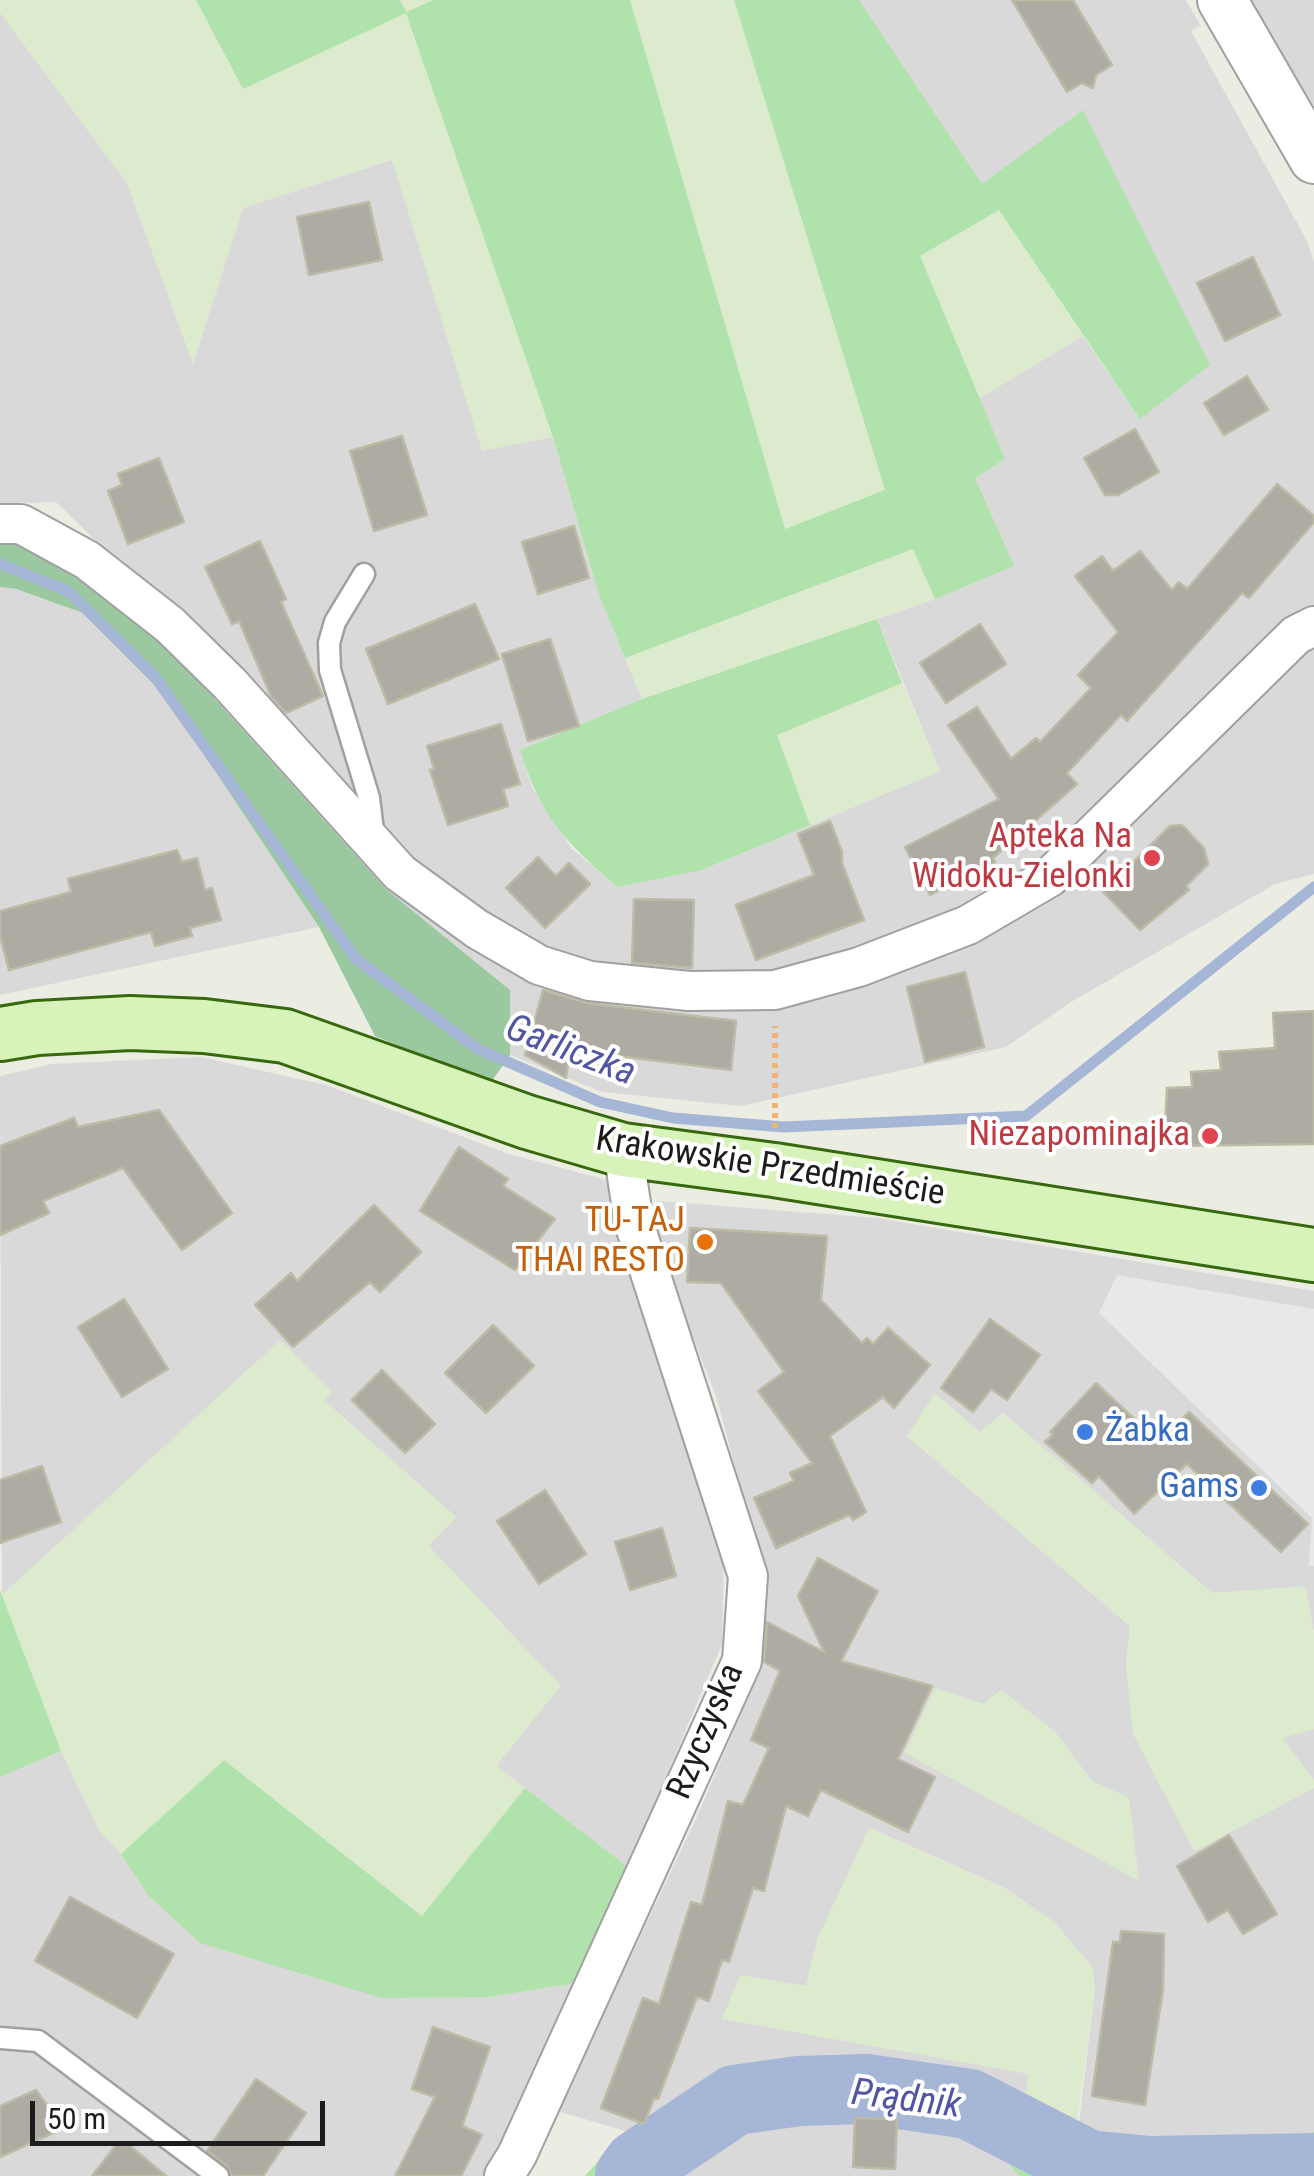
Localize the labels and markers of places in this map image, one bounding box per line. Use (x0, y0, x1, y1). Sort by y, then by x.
place label: Apteka Na Widoku-Zielonki (912, 817, 1132, 899)
marker: Apteka Na Widoku-Zielonki (1141, 847, 1163, 869)
place label: Niezapominajka (968, 1115, 1190, 1157)
marker: Niezapominajka (1199, 1125, 1221, 1147)
place label: TU-TAJ THAI RESTO (515, 1201, 685, 1283)
marker: TU-TAJ THAI RESTO (694, 1231, 716, 1253)
place label: Żabka (1105, 1411, 1190, 1453)
marker: Żabka (1074, 1421, 1096, 1443)
place label: Gams (1159, 1467, 1239, 1509)
marker: Gams (1248, 1477, 1270, 1499)

